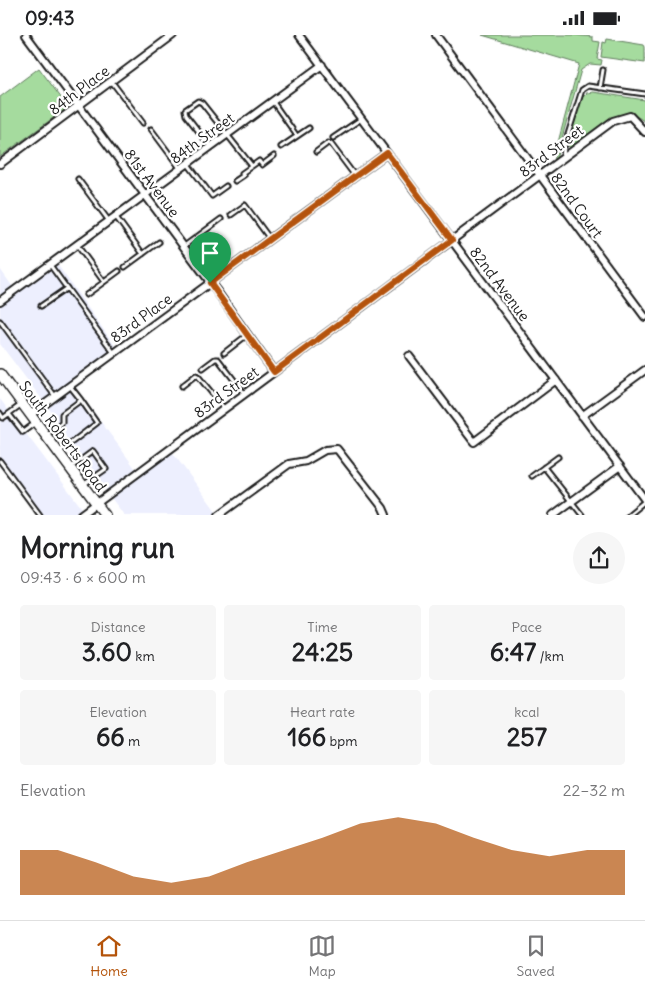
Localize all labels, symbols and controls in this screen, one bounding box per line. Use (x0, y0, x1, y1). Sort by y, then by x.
text: 09:43 (25, 6, 75, 30)
street label: 84th Place (45, 61, 113, 119)
street label: 84th Street (166, 108, 238, 168)
street label: 83rd Street (515, 121, 587, 181)
street label: 81st Avenue (120, 145, 184, 221)
street label: 82nd Court (547, 169, 607, 241)
pin (189, 232, 231, 283)
icon: arrive (196, 239, 224, 267)
street label: 82nd Avenue (466, 243, 534, 325)
street label: 83rd Place (106, 289, 176, 347)
street label: 83rd Street (190, 362, 262, 422)
street label: South Roberts Road (15, 377, 111, 495)
text: Morning run (20, 530, 175, 566)
button: share (573, 532, 625, 584)
text: 09:43 · 6 × 600 m (20, 567, 146, 587)
text: Distance (91, 618, 146, 636)
text: Time (307, 618, 338, 636)
text: Pace (512, 618, 542, 636)
text: 3.60 (82, 636, 132, 668)
text: 24:25 (292, 636, 353, 668)
text: 6:47 (490, 636, 536, 668)
text: km (132, 647, 155, 665)
text: /km (536, 647, 564, 665)
text: Elevation (89, 703, 147, 721)
text: Heart rate (290, 703, 355, 721)
text: kcal (514, 703, 539, 721)
text: 66 (96, 721, 125, 753)
text: 166 (287, 721, 326, 753)
text: 257 (507, 721, 547, 753)
text: m (125, 732, 140, 750)
text: bpm (326, 732, 358, 750)
text: Elevation (20, 780, 86, 800)
text: 22–32 m (563, 780, 625, 800)
tab: Home (90, 932, 128, 980)
tab: Map (308, 932, 336, 980)
tab: Saved (516, 932, 555, 980)

